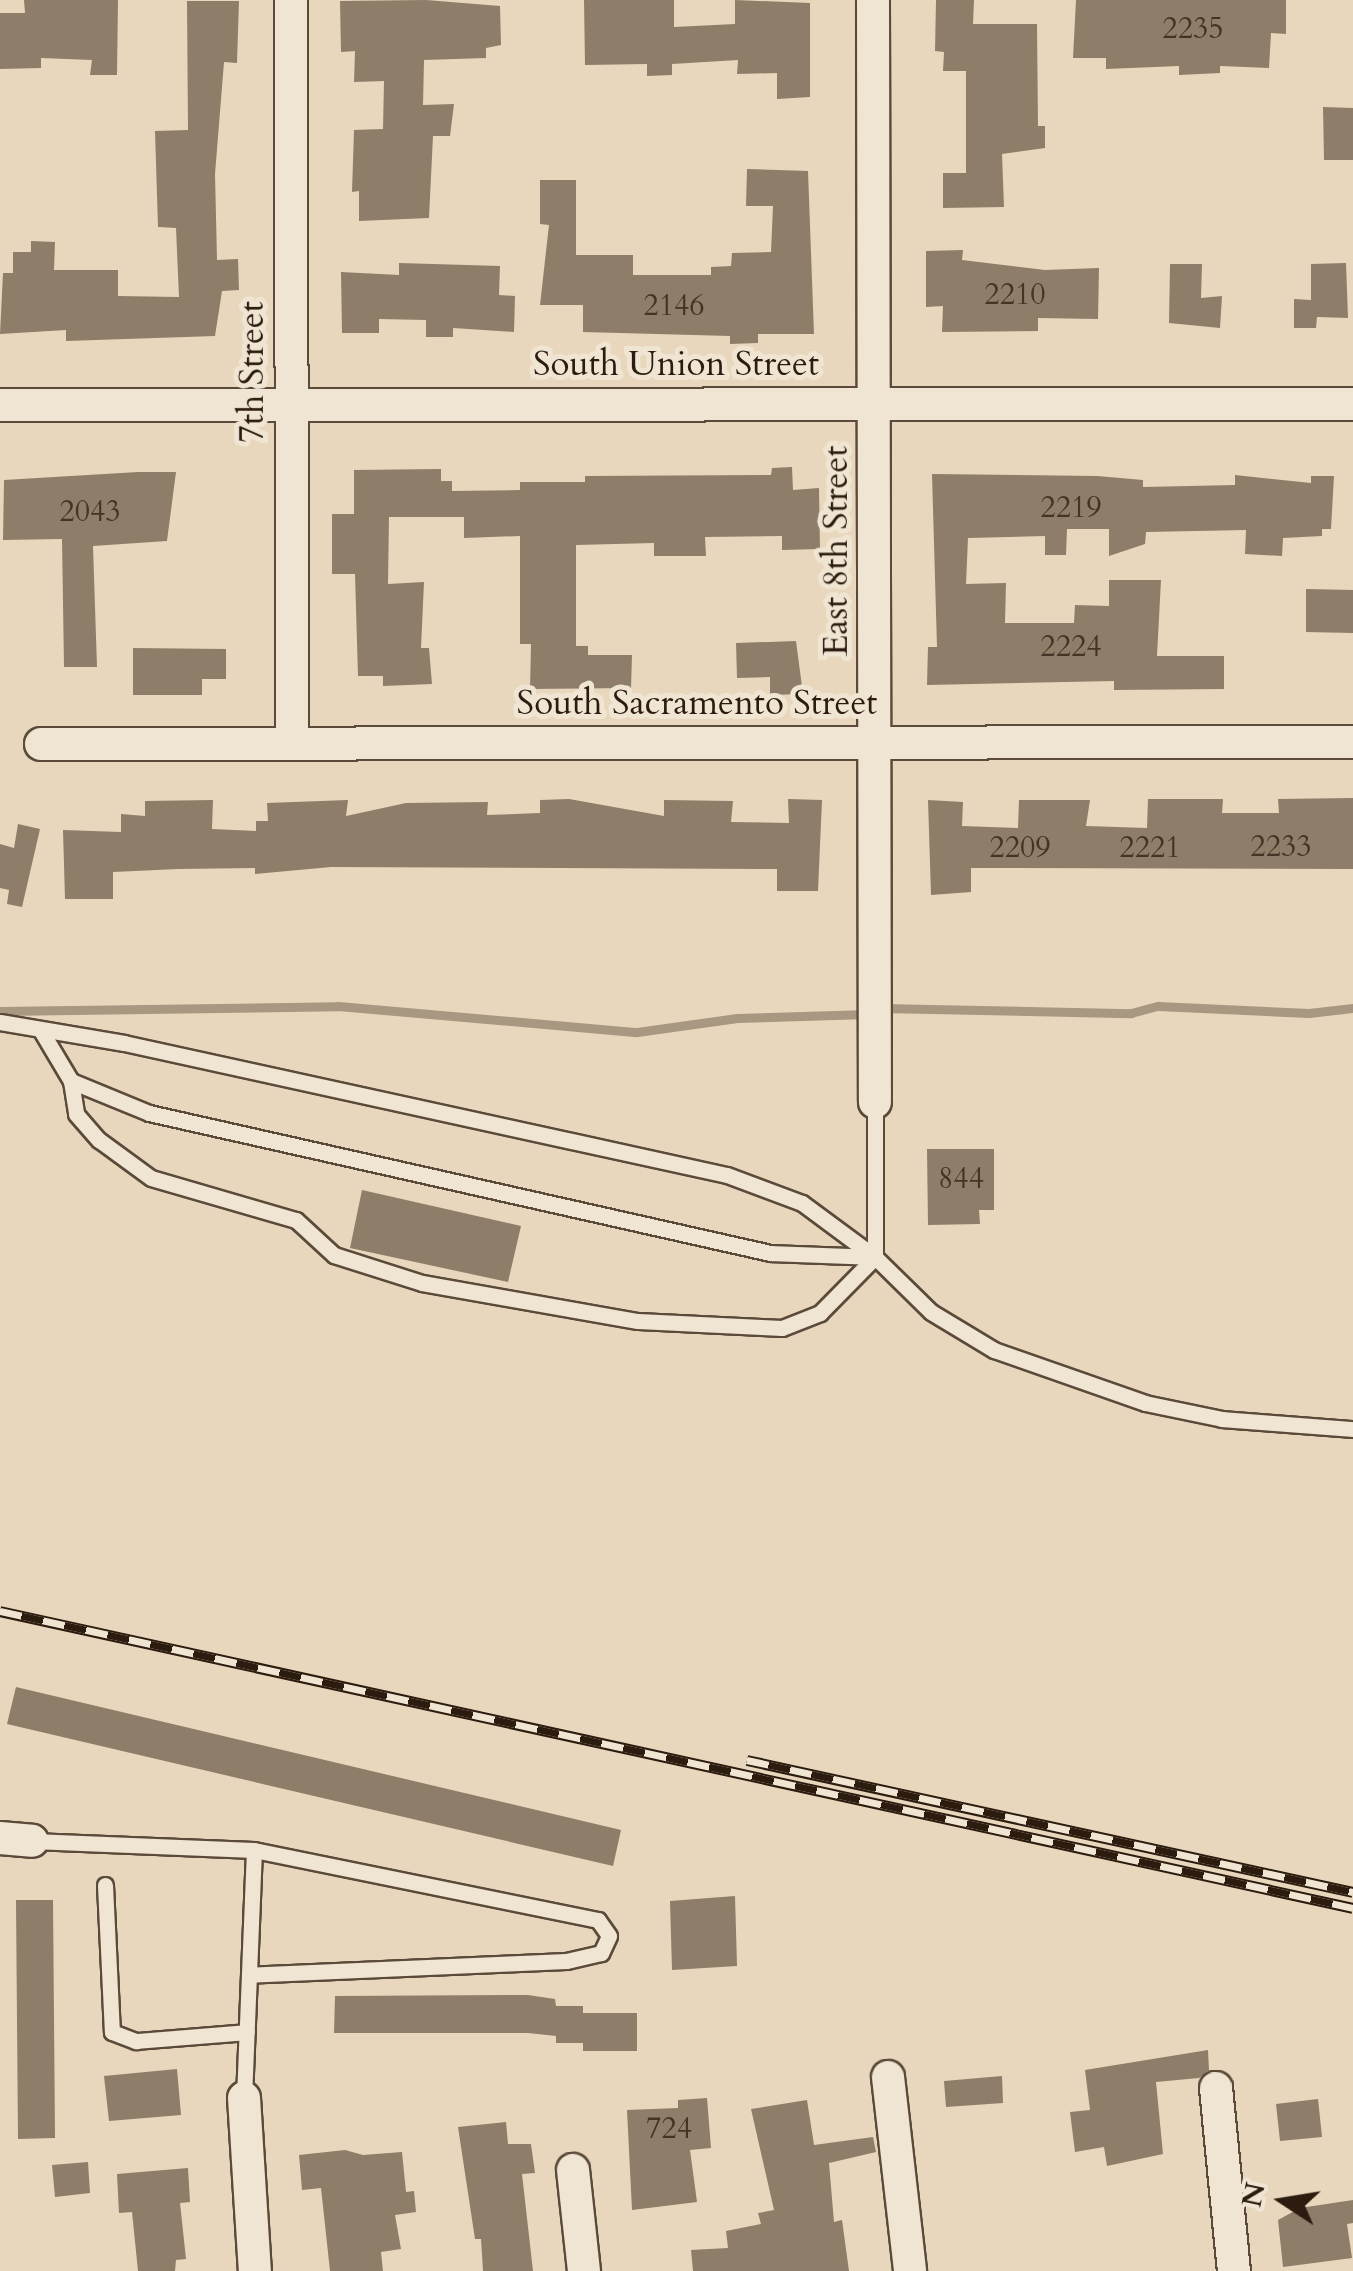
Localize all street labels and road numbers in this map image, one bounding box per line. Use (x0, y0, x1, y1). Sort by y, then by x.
street label: 7th Street (231, 301, 273, 443)
street label: South Union Street (533, 343, 819, 385)
street label: East 8th Street (815, 446, 857, 656)
street label: South Sacramento Street (517, 682, 877, 724)

